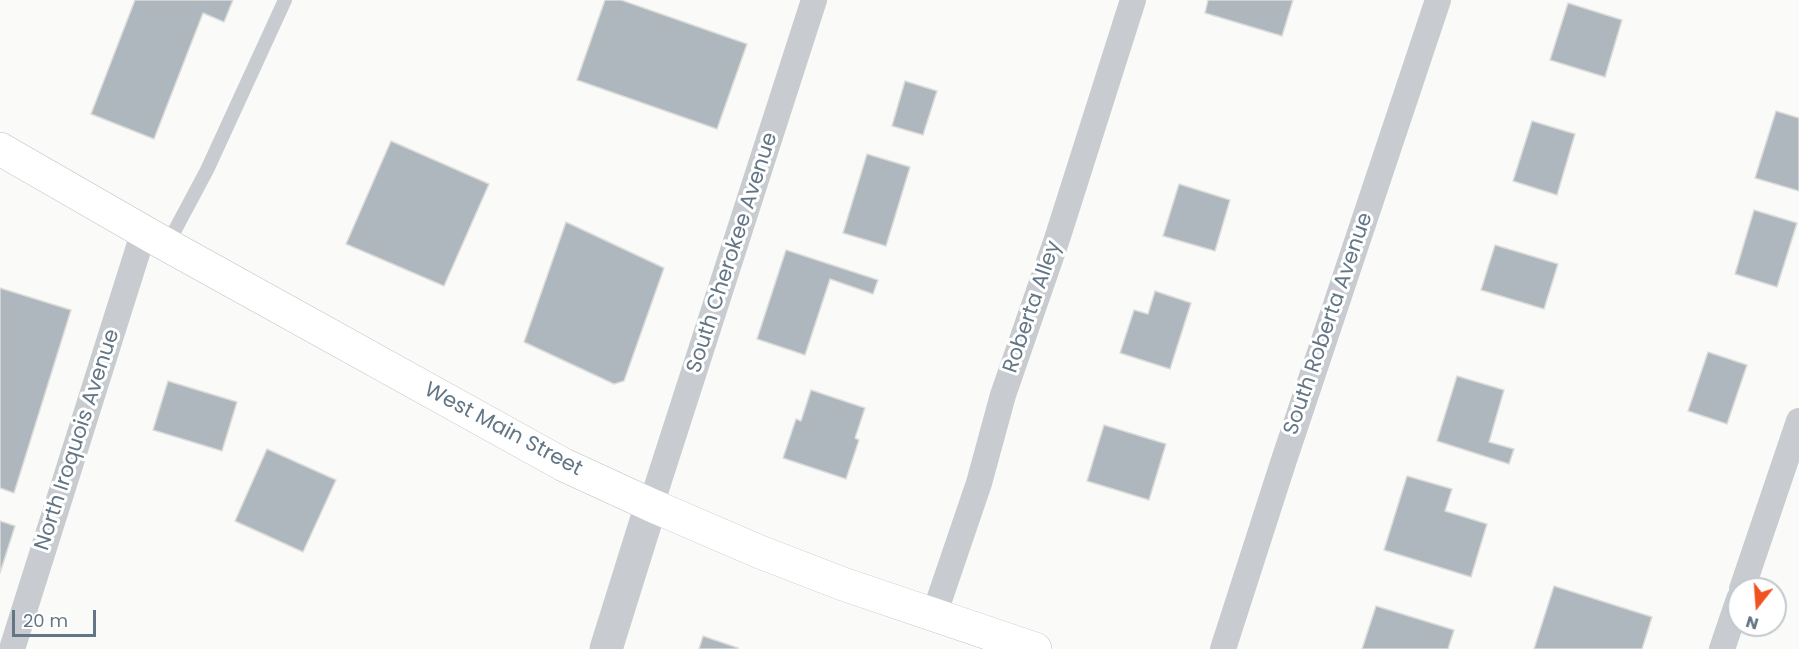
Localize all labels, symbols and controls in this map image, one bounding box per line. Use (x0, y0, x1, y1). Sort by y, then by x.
street label: South Cherokee Avenue (682, 130, 784, 376)
street label: South Roberta Avenue (1279, 210, 1379, 438)
street label: Roberta Alley (999, 238, 1067, 376)
street label: North Iroquois Avenue (30, 326, 126, 554)
street label: West Main Street (420, 378, 586, 482)
north arrow (1727, 577, 1787, 637)
scale bar (15, 598, 99, 636)
text: 20 m (23, 608, 68, 633)
text: N (1743, 610, 1761, 636)

